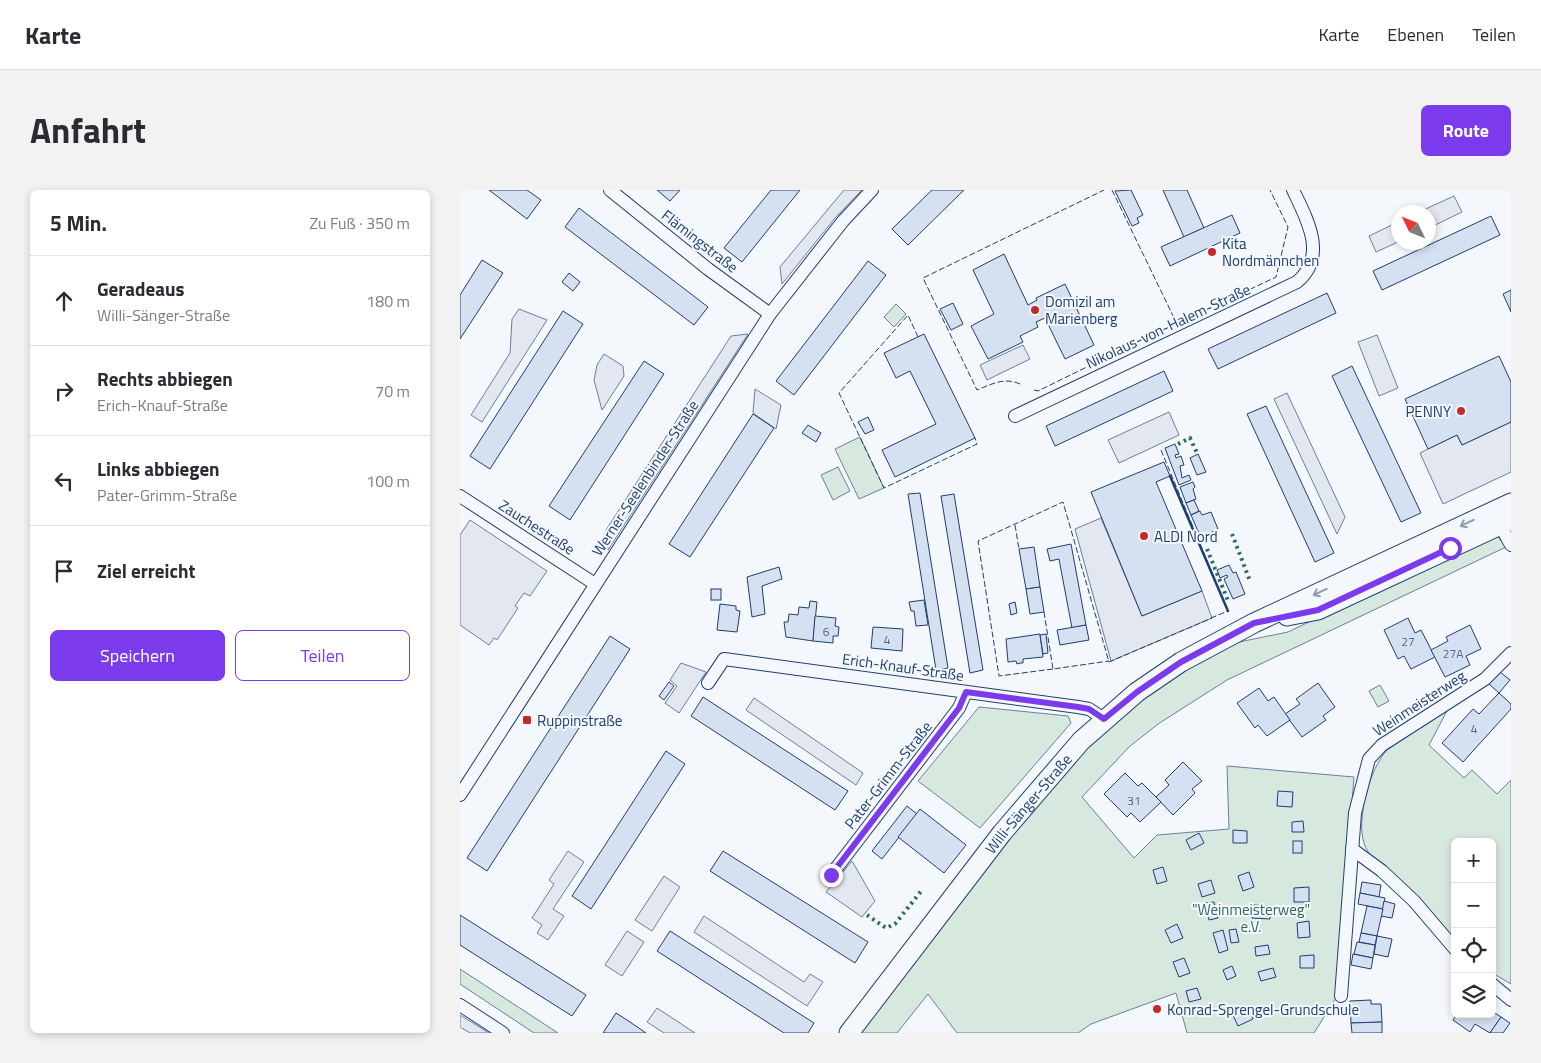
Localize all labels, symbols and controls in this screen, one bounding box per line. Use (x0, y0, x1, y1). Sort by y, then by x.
text: Karte (25, 17, 81, 53)
text: Karte (1318, 21, 1359, 48)
text: Ebenen (1387, 21, 1444, 48)
text: Teilen (1472, 21, 1516, 48)
text: Anfahrt (30, 103, 146, 157)
button: Route (1421, 105, 1511, 156)
street label: Flämingstraße (657, 204, 743, 278)
north arrow (1391, 205, 1436, 250)
text: 5 Min. (50, 207, 107, 239)
text: Zu Fuß · 350 m (309, 211, 410, 235)
place label: Kita Nordmännchen (1222, 232, 1319, 272)
marker: Kita Nordmännchen (1206, 246, 1218, 258)
text: Geradeaus (97, 274, 184, 303)
street label: Nikolaus-von-Halem-Straße (1082, 278, 1254, 374)
icon: ahead (50, 287, 78, 315)
text: 180 m (366, 289, 410, 313)
place label: Domizil am Marienberg (1045, 290, 1118, 330)
text: Willi-Sänger-Straße (97, 303, 230, 327)
marker: Domizil am Marienberg (1029, 304, 1041, 316)
text: Rechts abbiegen (97, 364, 233, 393)
icon: right (50, 377, 78, 405)
text: 70 m (375, 379, 410, 403)
text: Erich-Knauf-Straße (97, 393, 228, 417)
street label: Werner-Seelenbinder-Straße (586, 395, 704, 561)
place label: PENNY (1405, 400, 1451, 423)
marker: PENNY (1455, 405, 1467, 417)
text: Links abbiegen (97, 454, 220, 483)
icon: left (50, 467, 78, 495)
text: 100 m (366, 469, 410, 493)
text: Pater-Grimm-Straße (97, 483, 237, 507)
street label: Zauchestraße (494, 494, 580, 560)
one-way arrow (1460, 519, 1475, 529)
place label: ALDI Nord (1154, 525, 1218, 548)
marker: ALDI Nord (1138, 530, 1150, 542)
route start (1439, 537, 1462, 560)
text: Ziel erreicht (97, 556, 195, 585)
icon: arrive (50, 557, 78, 585)
one-way arrow (1313, 588, 1328, 598)
house number: 6 (823, 622, 830, 641)
button: Speichern (50, 630, 225, 681)
button: Teilen (235, 630, 410, 681)
house number: 4 (884, 630, 891, 649)
house number: 27 (1401, 632, 1415, 651)
house number: 27A (1443, 644, 1463, 663)
street label: Erich-Knauf-Straße (841, 647, 965, 687)
street label: Weinmeisterweg (1368, 664, 1470, 742)
place label: Ruppinstraße (537, 709, 622, 732)
marker: Ruppinstraße (521, 714, 533, 726)
street label: Pater-Grimm-Straße (839, 716, 937, 834)
house number: 4 (1471, 719, 1478, 738)
street label: Willi-Sänger-Straße (979, 748, 1077, 858)
house number: 31 (1127, 791, 1141, 810)
map controls (1451, 838, 1496, 1018)
button: + (1451, 838, 1496, 883)
route end (820, 864, 843, 887)
button: − (1451, 883, 1496, 928)
park label: "Weinmeisterweg" e.V. (1192, 898, 1310, 938)
button: locate (1451, 928, 1496, 973)
button: layers (1451, 973, 1496, 1018)
place label: Konrad-Sprengel-Grundschule (1167, 998, 1359, 1021)
marker: Konrad-Sprengel-Grundschule (1151, 1003, 1163, 1015)

